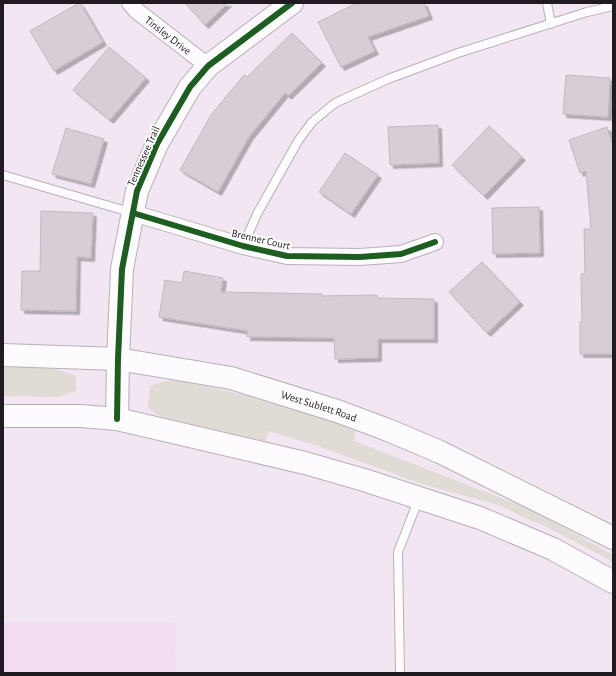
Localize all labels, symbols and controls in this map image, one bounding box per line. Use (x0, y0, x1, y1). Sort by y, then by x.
street label: Tinsley Drive (143, 14, 193, 57)
street label: Tennessee Trail (125, 124, 162, 188)
street label: Brenner Court (231, 227, 292, 252)
street label: West Sublett Road (280, 389, 358, 424)

